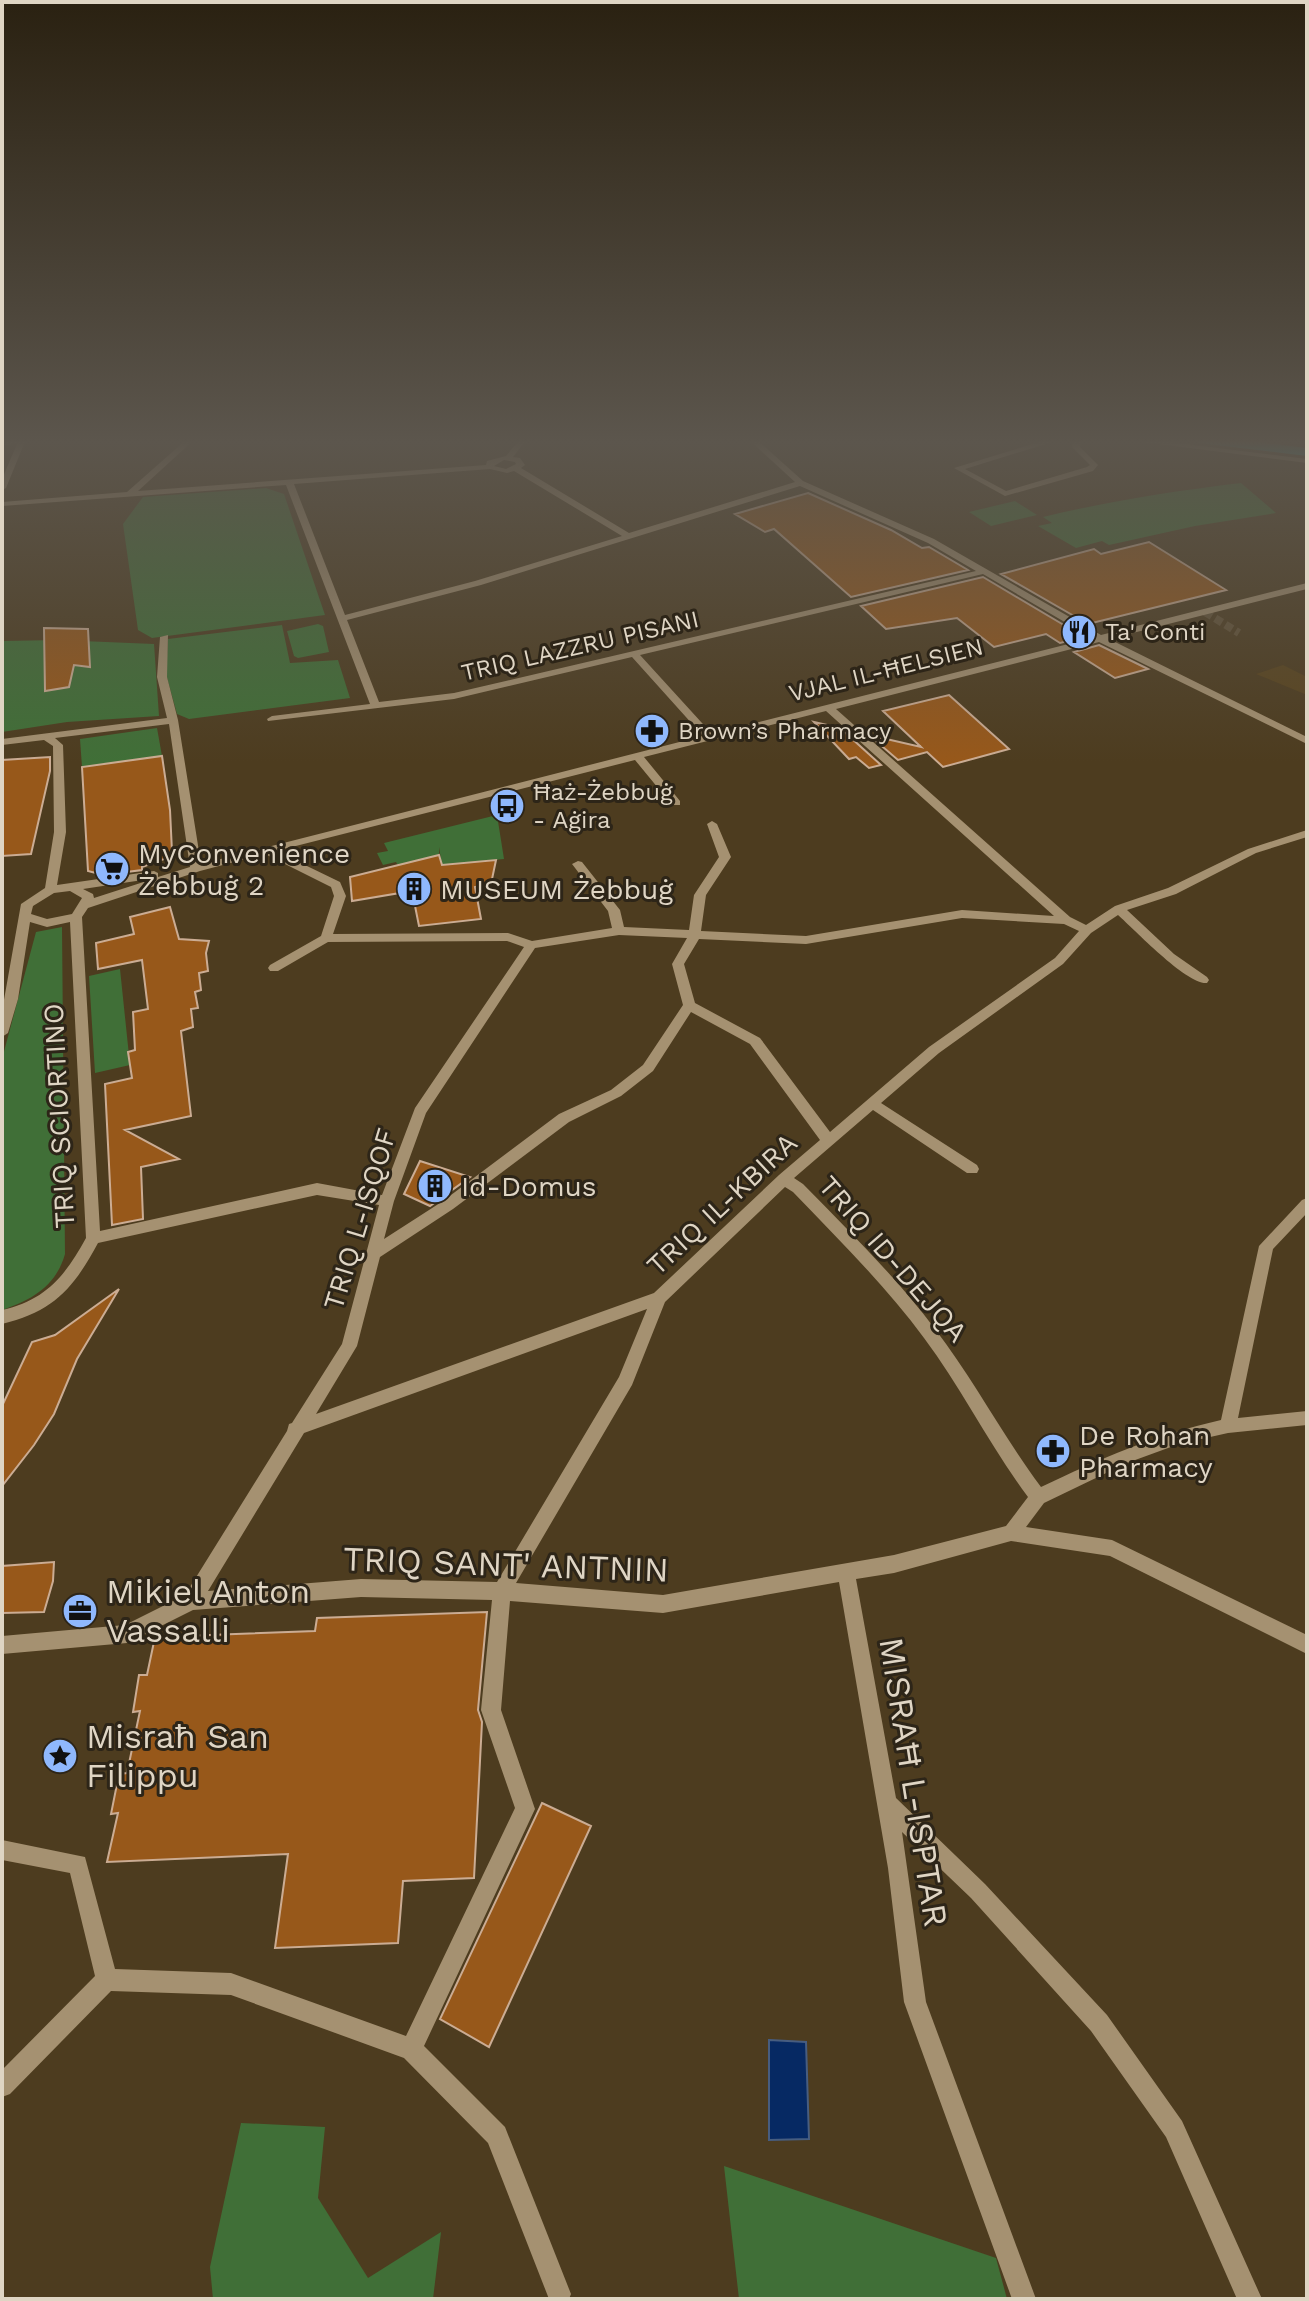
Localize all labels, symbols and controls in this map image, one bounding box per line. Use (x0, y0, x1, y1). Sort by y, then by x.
street label: TRIQ LAZZRU PISANI (459, 605, 701, 687)
restaurant icon: Ta' Conti (1060, 613, 1098, 651)
place label: Ta' Conti (1105, 618, 1205, 646)
street label: VJAL IL-ĦELSIEN (786, 632, 986, 708)
pharmacy icon: Brown’s Pharmacy (633, 712, 671, 750)
place label: Brown’s Pharmacy (678, 717, 892, 745)
place label: Ħaż-Żebbuġ - Aġira (533, 778, 673, 834)
bus stop icon: Ħaż-Żebbuġ - Aġira (488, 787, 526, 825)
place label: MyConvenience Żebbuġ 2 (138, 837, 350, 902)
supermarket icon: MyConvenience Żebbuġ 2 (93, 850, 131, 888)
building icon: MUSEUM Żebbuġ (395, 870, 433, 908)
place label: MUSEUM Żebbuġ (440, 873, 673, 906)
street label: TRIQ SCIORTINO (37, 1003, 81, 1229)
street label: TRIQ L-ISQOF (317, 1124, 403, 1314)
street label: TRIQ IL-KBIRA (640, 1126, 804, 1282)
building icon: Id-Domus (416, 1167, 454, 1205)
street label: TRIQ ID-DEJQA (812, 1169, 974, 1349)
place label: Id-Domus (461, 1170, 597, 1203)
place label: De Rohan Pharmacy (1079, 1419, 1213, 1484)
pharmacy icon: De Rohan Pharmacy (1034, 1432, 1072, 1470)
street label: TRIQ SANT' ANTNIN (343, 1538, 669, 1590)
place label: Mikiel Anton Vassalli (106, 1571, 310, 1650)
office icon: Mikiel Anton Vassalli (61, 1592, 99, 1630)
street label: MISRAĦ L-ISPTAR (871, 1635, 957, 1929)
place label: Misraħ San Filippu (86, 1716, 269, 1795)
place icon: Misraħ San Filippu (41, 1737, 79, 1775)

